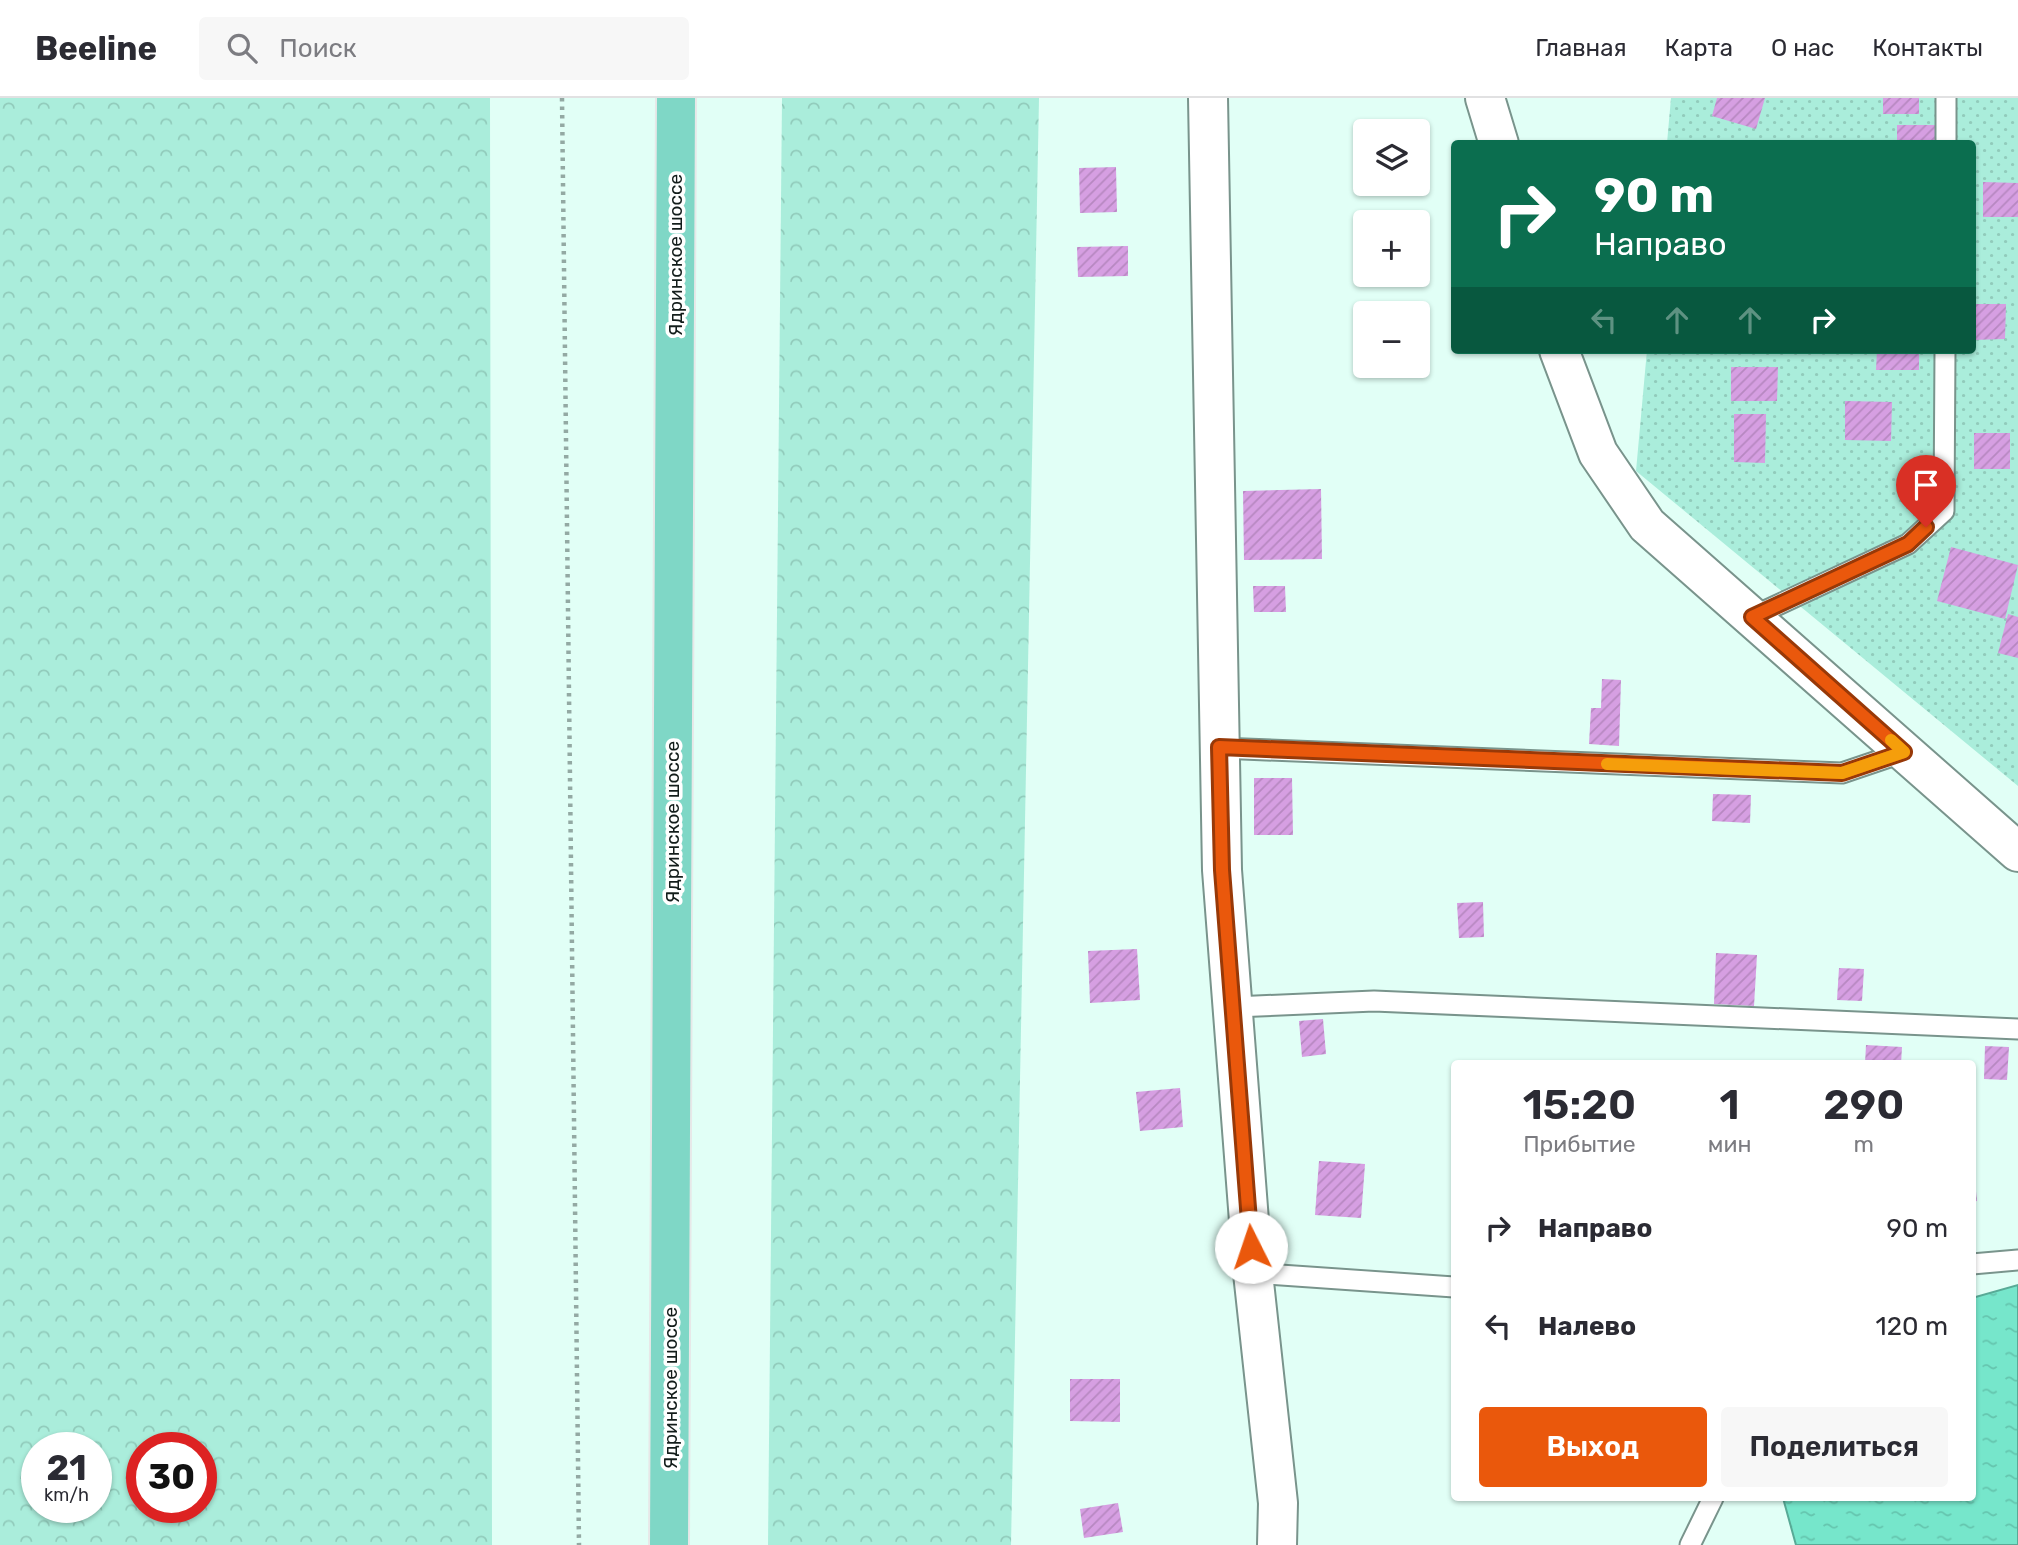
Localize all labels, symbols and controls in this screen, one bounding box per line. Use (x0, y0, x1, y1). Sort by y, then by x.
search box (199, 17, 689, 80)
text: Beeline (35, 29, 157, 68)
icon: search (223, 29, 261, 67)
text: Поиск (279, 33, 357, 64)
text: Главная (1535, 34, 1627, 62)
text: Карта (1665, 34, 1733, 62)
text: О нас (1771, 34, 1834, 62)
text: Контакты (1872, 34, 1983, 62)
map controls (1353, 119, 1430, 378)
button: layers (1353, 119, 1430, 196)
text: 90 m (1594, 166, 1714, 224)
icon: right (1479, 168, 1570, 259)
street label: Ядринское шоссе (664, 174, 687, 336)
button: + (1353, 210, 1430, 287)
text: Направо (1594, 225, 1727, 263)
button: − (1353, 301, 1430, 378)
icon: left (1585, 301, 1623, 339)
icon: ahead (1658, 301, 1696, 339)
icon: ahead (1731, 301, 1769, 339)
icon: right (1804, 301, 1842, 339)
pin (1896, 455, 1956, 527)
icon: arrive (1907, 466, 1945, 504)
street label: Ядринское шоссе (661, 741, 684, 903)
text: 15:20 (1523, 1080, 1636, 1130)
text: 1 (1719, 1080, 1740, 1130)
text: 290 (1823, 1080, 1904, 1130)
text: Прибытие (1523, 1130, 1636, 1158)
text: мин (1708, 1130, 1751, 1158)
text: m (1853, 1130, 1874, 1158)
icon: right (1479, 1209, 1517, 1247)
position arrow (1214, 1210, 1288, 1284)
text: Направо (1538, 1213, 1652, 1244)
text: 90 m (1887, 1213, 1948, 1244)
street label: Ядринское шоссе (659, 1307, 682, 1469)
icon: left (1479, 1307, 1517, 1345)
text: Налево (1538, 1311, 1636, 1342)
text: 120 m (1876, 1311, 1948, 1342)
button: Выход (1479, 1407, 1707, 1487)
button: Поделиться (1721, 1407, 1948, 1487)
speed limit sign: 30 (126, 1432, 217, 1523)
text: 21 (46, 1447, 87, 1489)
text: km/h (44, 1484, 89, 1506)

